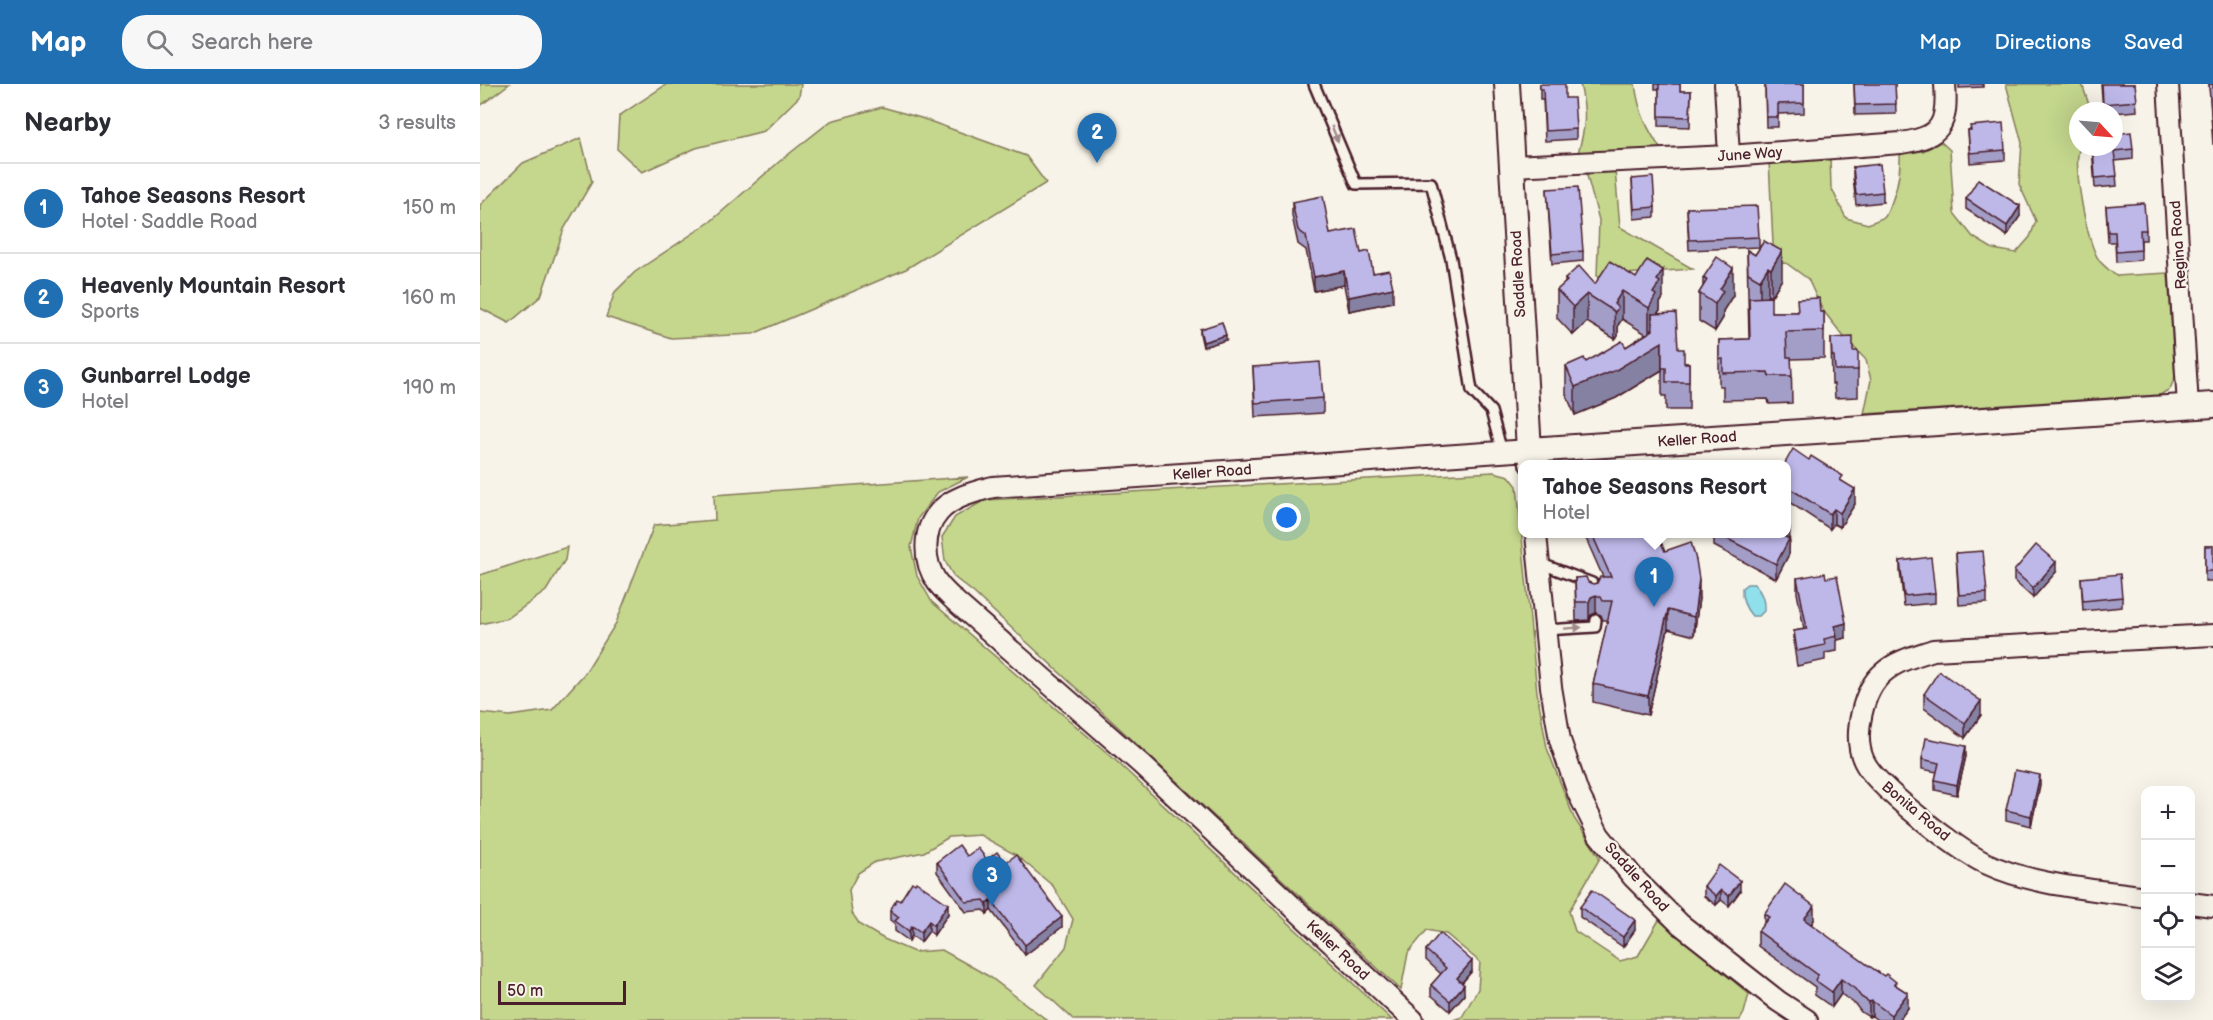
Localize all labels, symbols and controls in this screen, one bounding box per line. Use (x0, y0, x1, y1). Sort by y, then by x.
search box (122, 15, 542, 69)
text: Map (30, 26, 86, 59)
icon: search (143, 26, 176, 59)
text: Search here (191, 29, 313, 56)
text: Map (1919, 30, 1962, 55)
text: Directions (1995, 30, 2091, 55)
text: Saved (2124, 30, 2183, 55)
north arrow (2069, 102, 2123, 156)
text: Nearby (24, 108, 111, 139)
text: 3 results (378, 111, 456, 135)
pin: 2 (1078, 113, 1116, 163)
one-way arrow (1331, 125, 1340, 143)
street label: June Way (1717, 143, 1783, 166)
text: Tahoe Seasons Resort (81, 183, 305, 210)
text: 1 (39, 196, 48, 220)
text: 150 m (403, 196, 456, 220)
street label: Regina Road (2166, 200, 2191, 290)
text: Hotel · Saddle Road (81, 210, 258, 234)
street label: Saddle Road (1507, 230, 1530, 318)
text: Heavenly Mountain Resort (81, 273, 345, 300)
text: 2 (38, 286, 49, 310)
text: 160 m (402, 286, 456, 310)
text: Sports (81, 300, 139, 324)
text: Gunbarrel Lodge (81, 363, 251, 390)
text: 3 (38, 376, 49, 400)
text: 190 m (403, 376, 456, 400)
text: Hotel (81, 390, 129, 414)
street label: Keller Road (1657, 427, 1737, 452)
street label: Keller Road (1172, 460, 1252, 485)
popup (1518, 460, 1791, 538)
text: Tahoe Seasons Resort (1542, 474, 1767, 501)
text: Hotel (1542, 501, 1590, 525)
your location (1272, 503, 1301, 532)
pin: 1 (1634, 558, 1674, 607)
one-way arrow (1564, 623, 1583, 633)
street label: Bonita Road (1877, 777, 1954, 846)
map controls (2141, 786, 2195, 1002)
button: + (2141, 786, 2195, 840)
street label: Saddle Road (1600, 839, 1673, 916)
button: − (2141, 840, 2195, 894)
pin: 3 (972, 856, 1012, 906)
button: locate (2141, 894, 2195, 948)
street label: Keller Road (1302, 916, 1373, 984)
button: layers (2141, 948, 2195, 1002)
scale bar (498, 978, 626, 1006)
text: 50 m (507, 982, 543, 1001)

